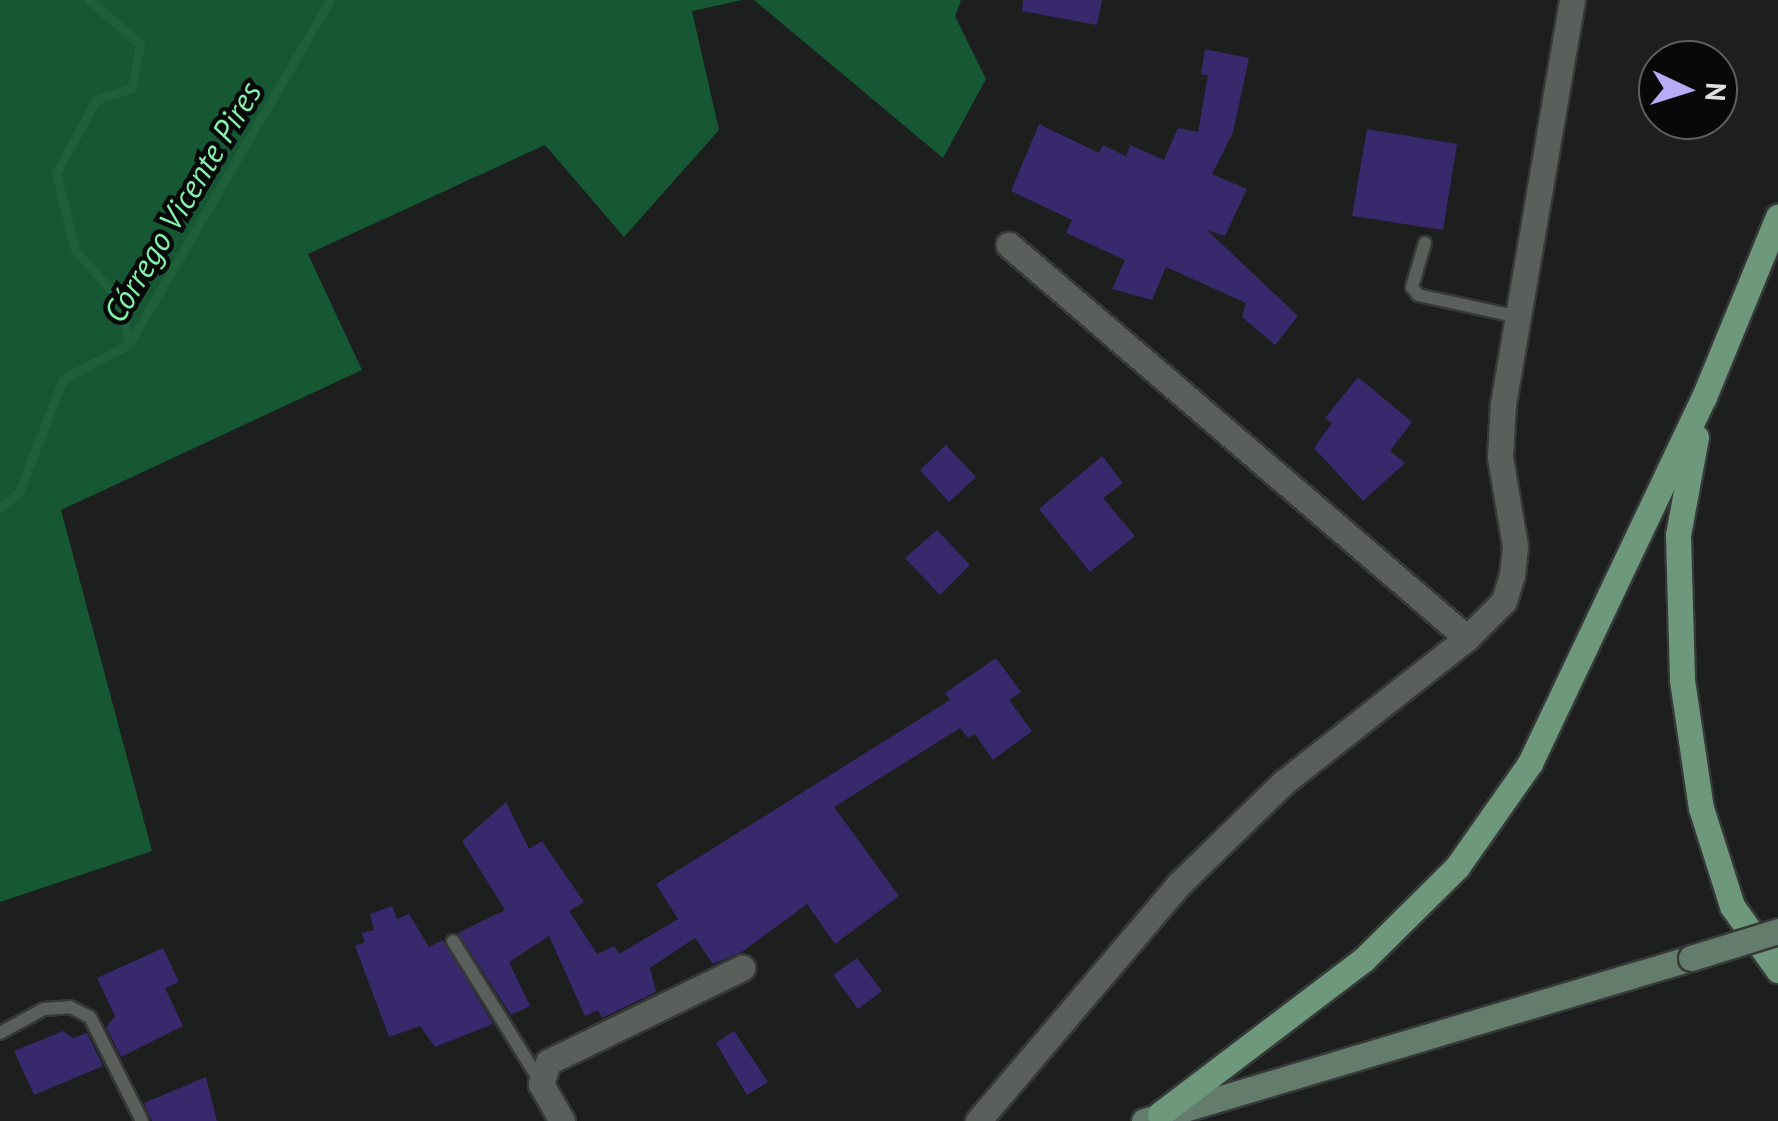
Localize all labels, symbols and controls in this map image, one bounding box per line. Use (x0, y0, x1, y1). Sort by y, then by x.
north arrow (1638, 40, 1738, 140)
water label: Córrego Vicente Pires (95, 74, 269, 330)
text: N (1697, 82, 1736, 102)

